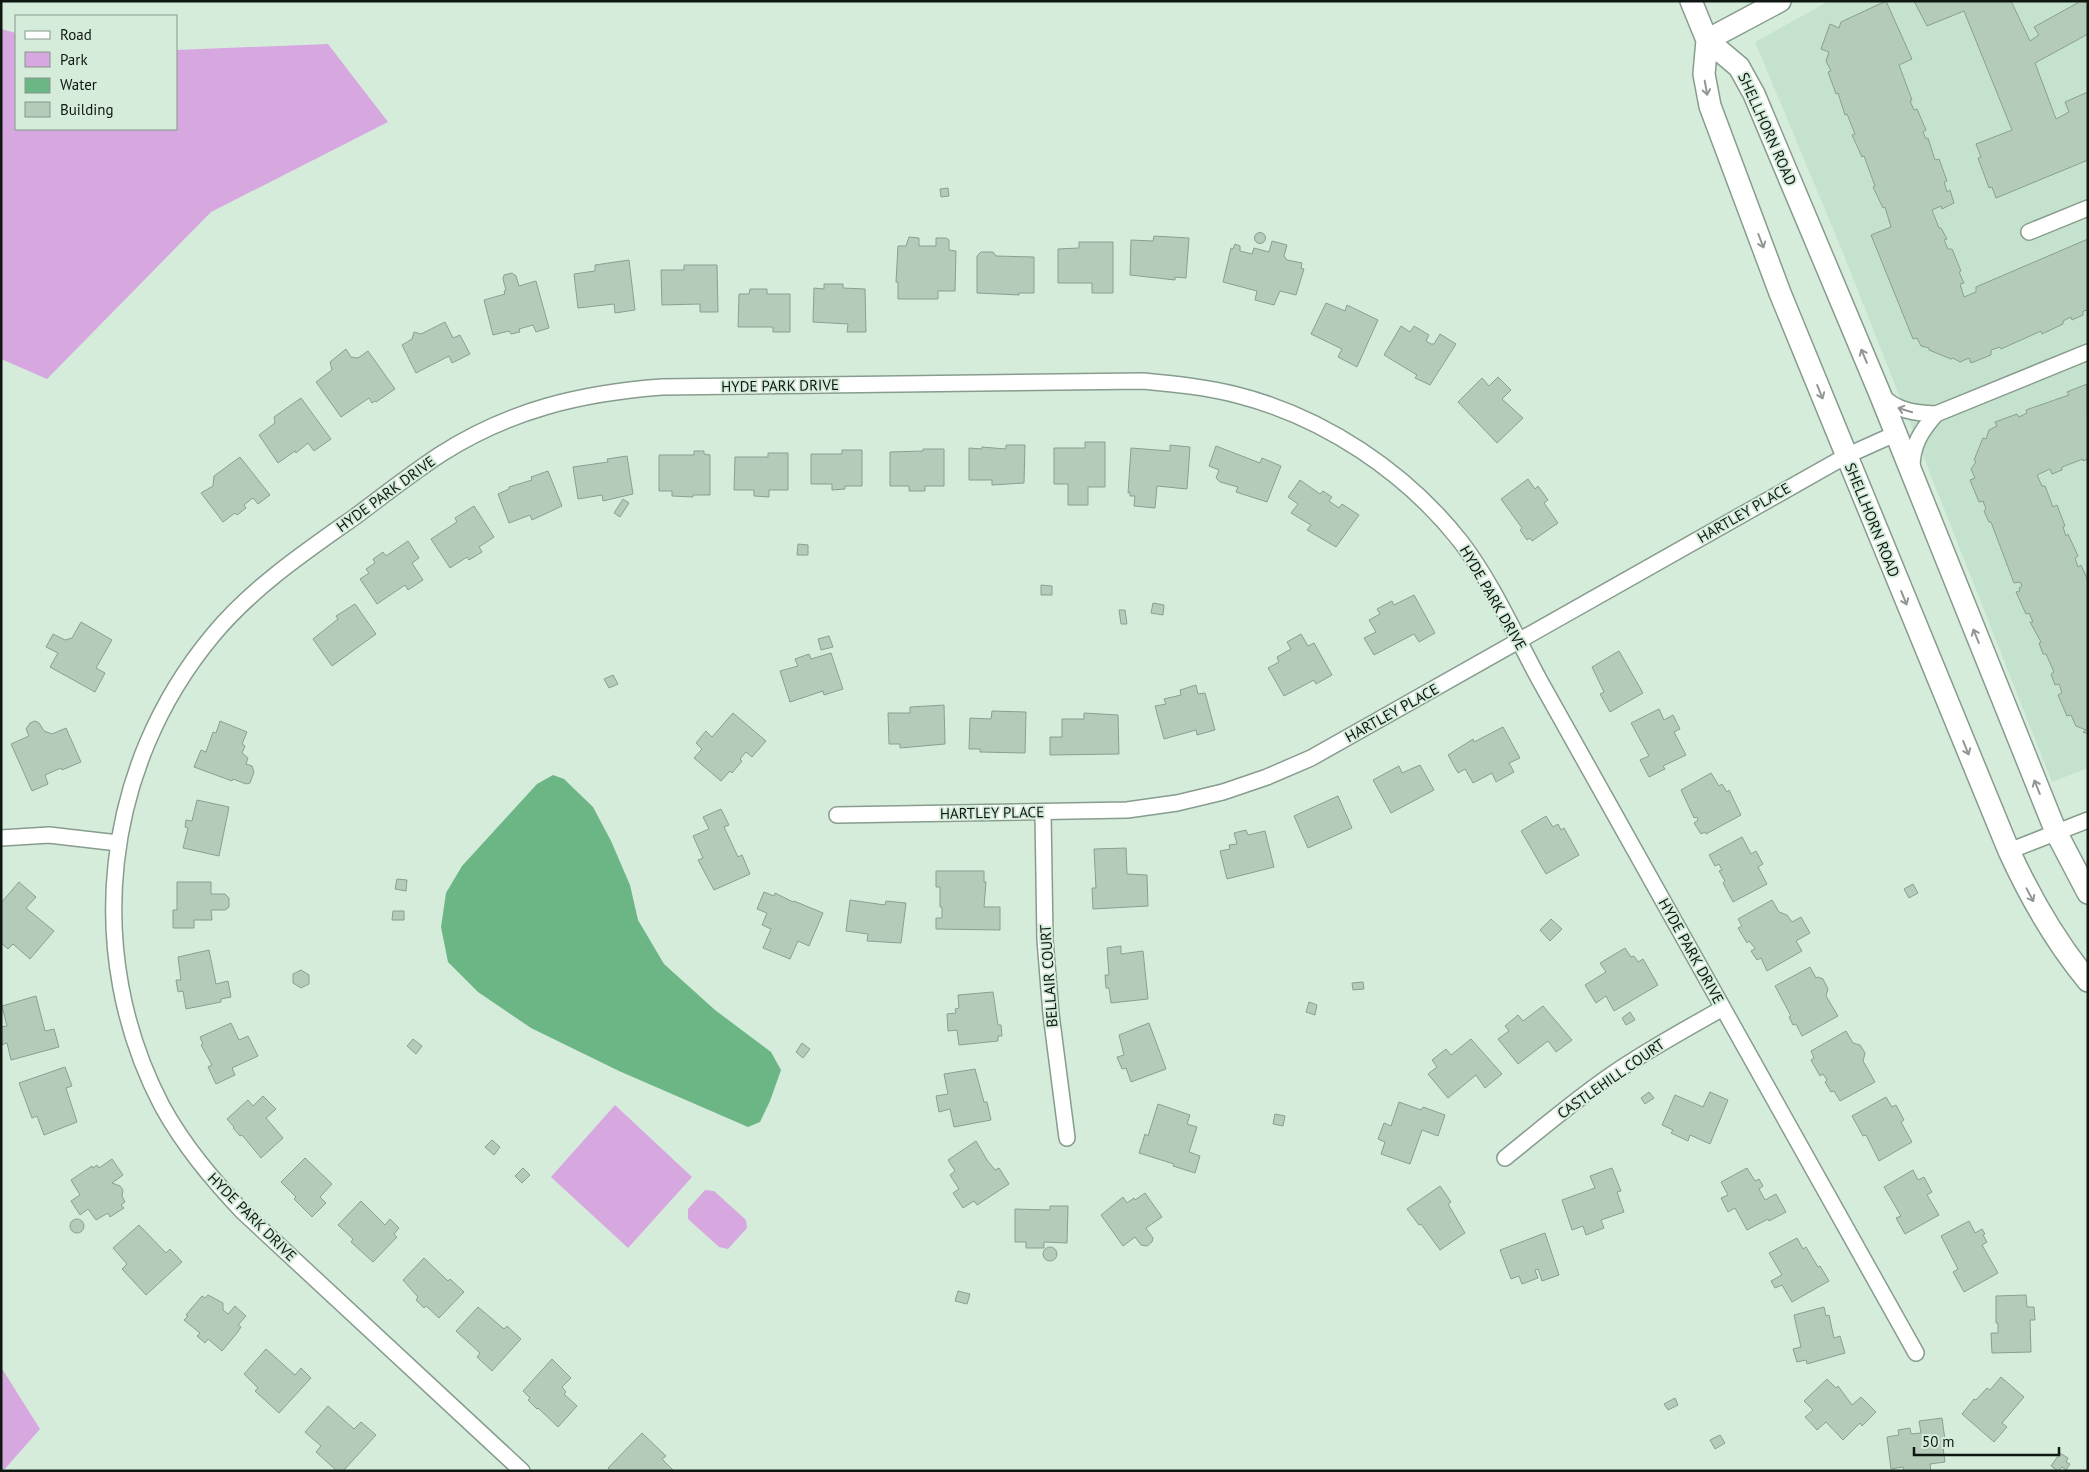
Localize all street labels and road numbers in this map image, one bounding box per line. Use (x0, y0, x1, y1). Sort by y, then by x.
street label: SHELLHORN ROAD (1734, 69, 1801, 188)
street label: HYDE PARK DRIVE (721, 375, 839, 396)
street label: HYDE PARK DRIVE (332, 451, 439, 536)
street label: SHELLHORN ROAD (1841, 460, 1904, 580)
street label: HARTLEY PLACE (1694, 478, 1794, 547)
street label: HYDE PARK DRIVE (1456, 542, 1531, 654)
street label: HARTLEY PLACE (1342, 679, 1442, 746)
street label: HARTLEY PLACE (940, 802, 1044, 823)
street label: HYDE PARK DRIVE (1655, 895, 1728, 1007)
street label: BELLAIR COURT (1035, 923, 1062, 1028)
street label: CASTLEHILL COURT (1553, 1034, 1669, 1123)
street label: HYDE PARK DRIVE (204, 1168, 301, 1265)

